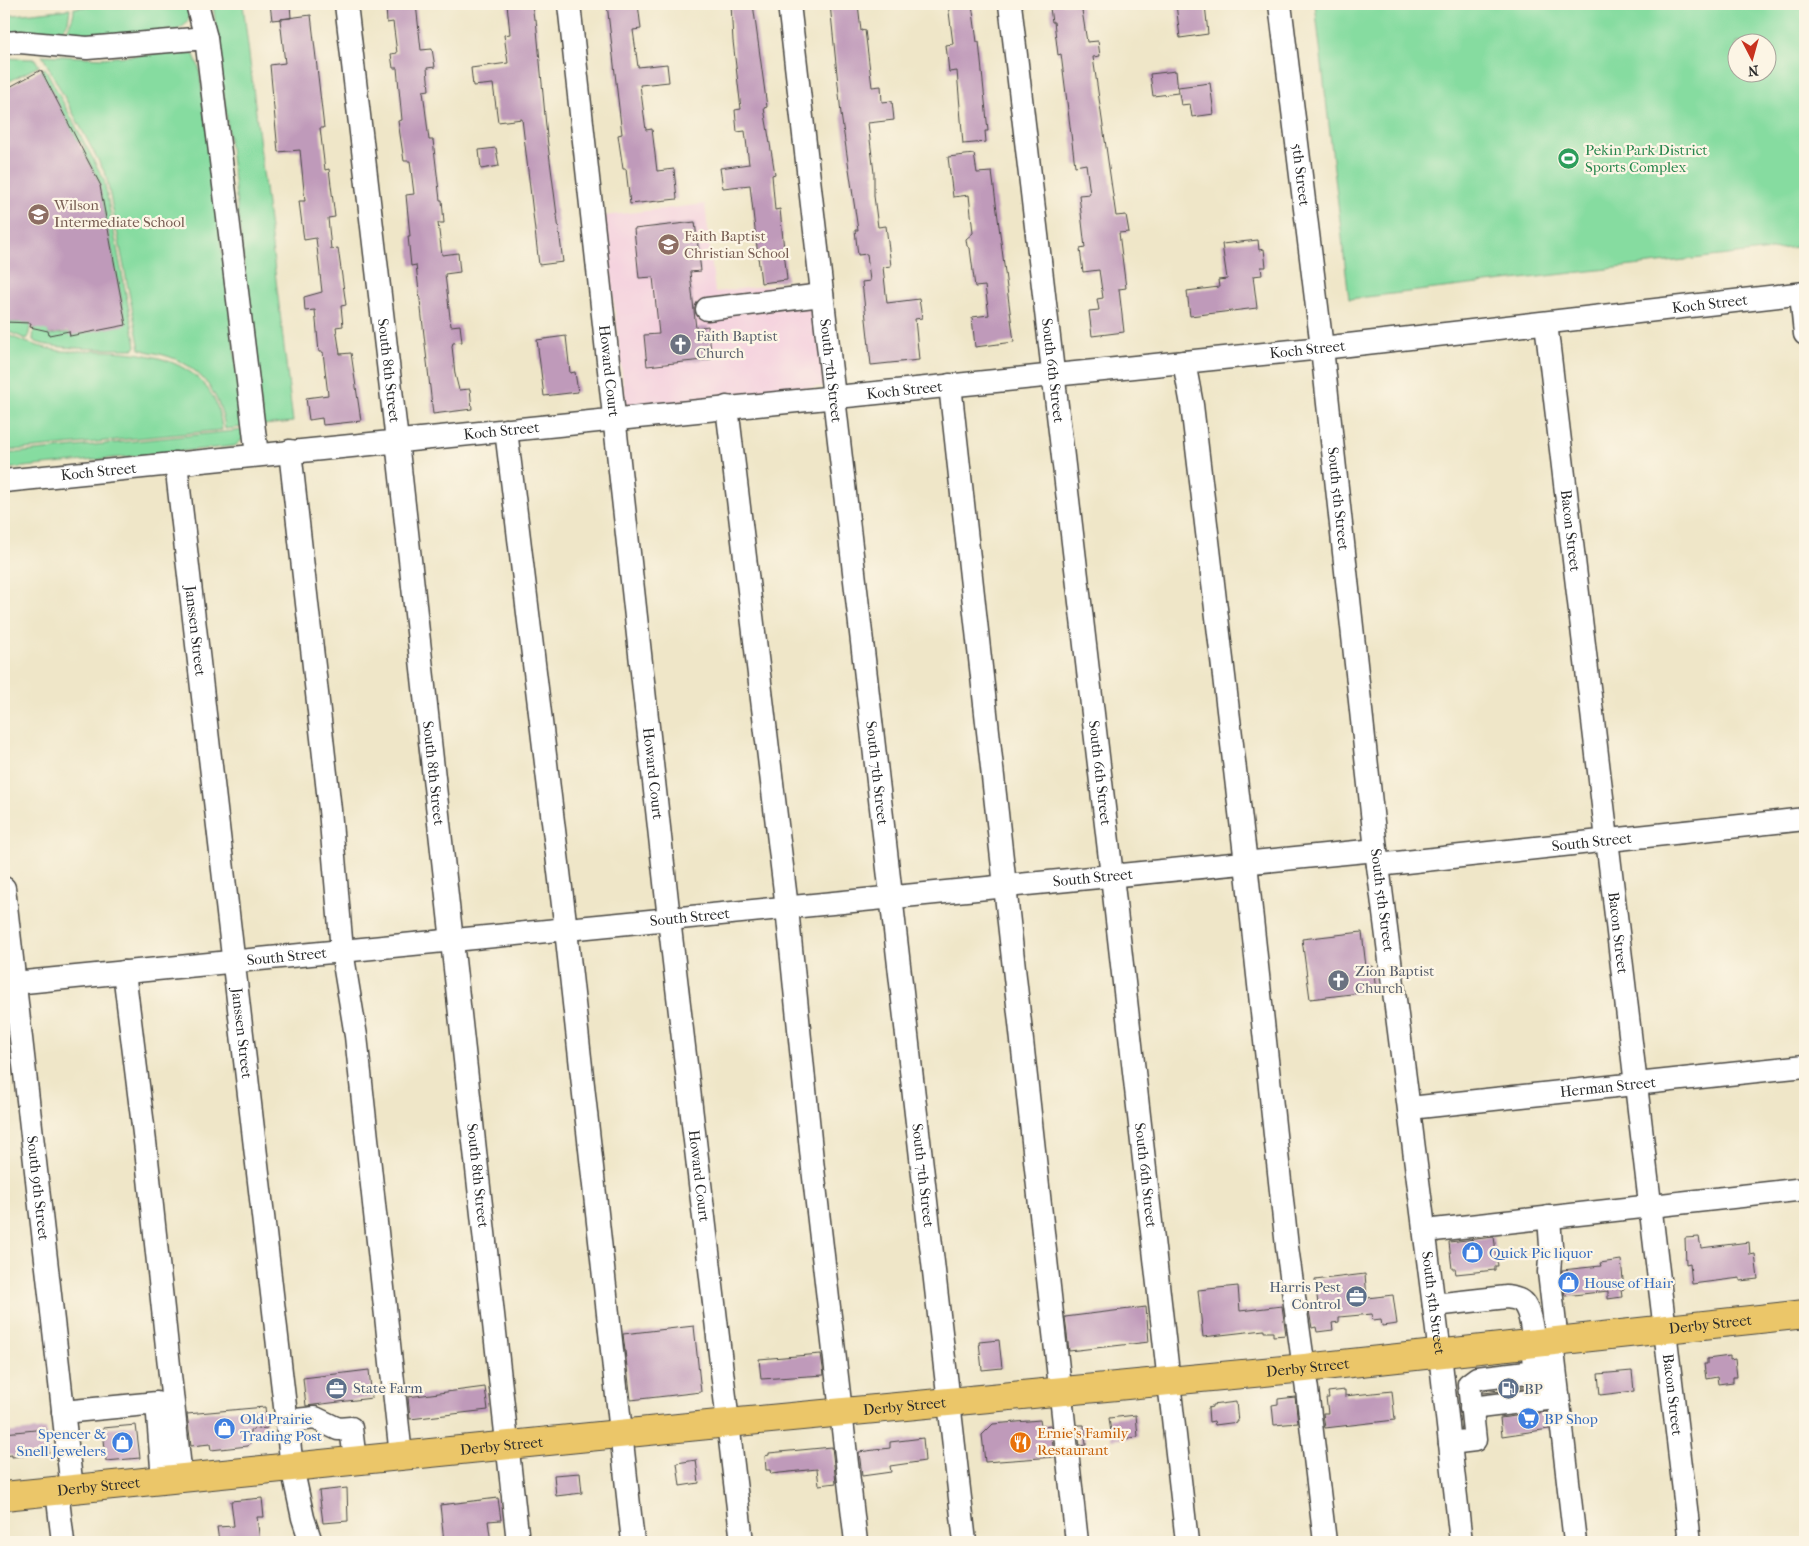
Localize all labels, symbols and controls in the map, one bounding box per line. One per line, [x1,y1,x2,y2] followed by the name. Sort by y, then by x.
[1726,32,1776,82] north arrow
[1747,61,1759,79] text: N
[1585,141,1708,176] place label: Pekin Park District Sports Complex
[1288,142,1314,208] street label: 5th Street
[1557,147,1581,171] sports icon: Pekin Park District Sports Complex
[53,196,185,231] place label: Wilson Intermediate School
[26,202,50,226] school or university icon: Wilson Intermediate School
[684,227,789,262] place label: Faith Baptist Christian School
[656,233,680,257] school or university icon: Faith Baptist Christian School
[1671,291,1749,317] street label: Koch Street
[374,317,404,424] street label: South 8th Street
[1038,317,1068,425] street label: South 6th Street
[816,318,846,424] street label: South 7th Street
[595,324,623,418] street label: Howard Court
[696,327,778,362] place label: Faith Baptist Church
[668,333,692,357] church icon: Faith Baptist Church
[1269,336,1347,362] street label: Koch Street
[866,377,944,403] street label: Koch Street
[463,418,541,444] street label: Koch Street
[1324,446,1353,552] street label: South 5th Street
[60,459,138,484] street label: Koch Street
[1557,489,1584,573] street label: Bacon Street
[181,584,210,678] street label: Janssen Street
[1085,719,1115,827] street label: South 6th Street
[419,720,448,827] street label: South 8th Street
[862,720,892,827] street label: South 7th Street
[639,726,667,821] street label: Howard Court
[1551,829,1633,855] street label: South Street
[1367,848,1398,953] street label: South 5th Street
[1052,865,1134,891] street label: South Street
[1604,891,1632,975] street label: Bacon Street
[649,904,731,930] street label: South Street
[246,943,328,969] street label: South Street
[1355,962,1435,997] place label: Zion Baptist Church
[1327,968,1351,992] church icon: Zion Baptist Church
[228,986,256,1080] street label: Janssen Street
[1559,1073,1657,1101] street label: Herman Street
[463,1122,492,1229] street label: South 8th Street
[908,1122,938,1229] street label: South 7th Street
[1131,1122,1161,1229] street label: South 6th Street
[685,1129,713,1223] street label: Howard Court
[23,1135,53,1242] street label: South 9th Street
[1461,1241,1485,1265] shop icon: Quick Pic liquor
[1489,1244,1593,1262] place label: Quick Pic liquor
[1418,1250,1449,1356] street label: South 5th Street
[1556,1271,1580,1295] shop icon: House of Hair
[1584,1274,1674,1292] place label: House of Hair
[1269,1278,1342,1313] place label: Harris Pest Control
[1345,1284,1369,1308] office icon: Harris Pest Control
[1668,1311,1753,1338] street label: Derby Street
[1659,1353,1686,1437] street label: Bacon Street
[1265,1354,1351,1381] street label: Derby Street
[325,1376,349,1400] office icon: State Farm
[1496,1377,1520,1401] fuel station icon: BP
[353,1379,423,1397] place label: State Farm
[1524,1380,1543,1398] place label: BP
[862,1393,948,1419] street label: Derby Street
[1516,1407,1540,1431] supermarket icon: BP Shop
[240,1410,323,1445] place label: Old Prairie Trading Post
[1544,1410,1598,1428] place label: BP Shop
[212,1416,236,1440] shop icon: Old Prairie Trading Post
[1037,1424,1129,1459] place label: Ernie's Family Restaurant
[17,1425,106,1460] place label: Spencer & Snell Jewelers
[1009,1430,1033,1454] restaurant icon: Ernie's Family Restaurant
[110,1431,134,1455] shop icon: Spencer & Snell Jewelers
[459,1433,545,1459] street label: Derby Street
[56,1473,142,1500] street label: Derby Street

